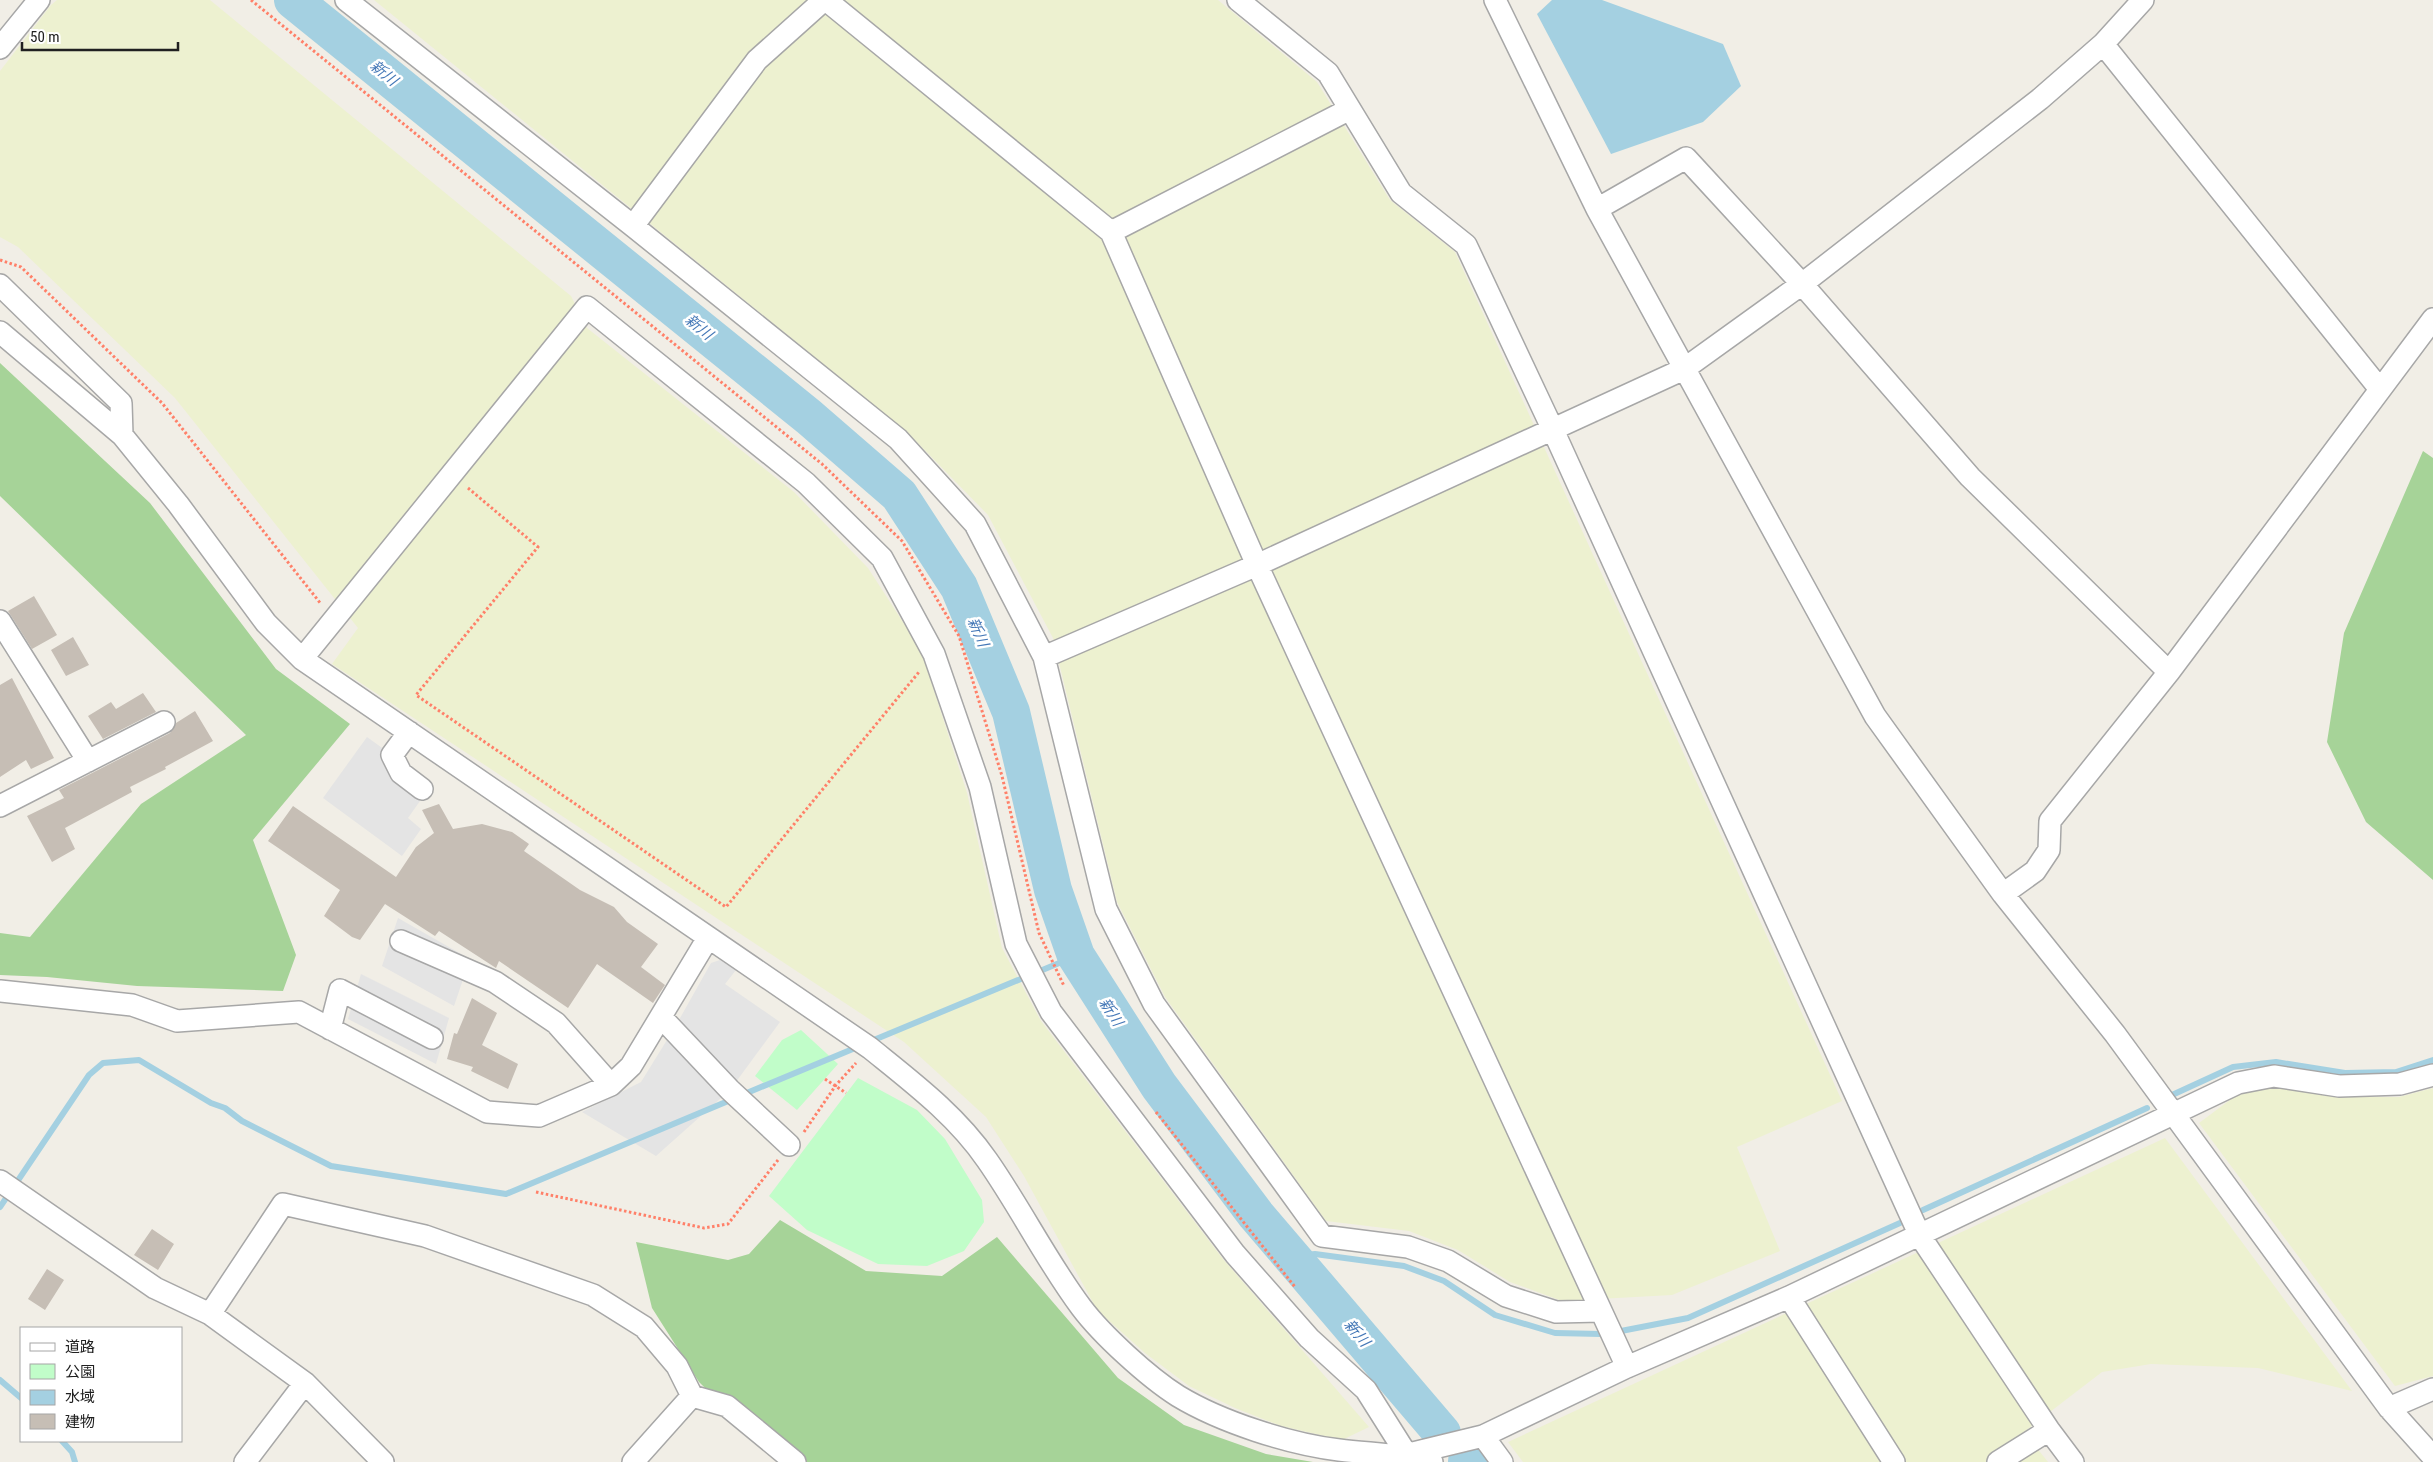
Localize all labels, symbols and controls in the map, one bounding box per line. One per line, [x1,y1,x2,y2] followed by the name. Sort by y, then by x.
[22,20,179,52] scale bar
[30,28,60,46] text: 50 m
[367,57,403,91] water label: 新川
[682,311,718,345] water label: 新川
[964,615,993,651] water label: 新川
[1095,995,1128,1031] water label: 新川
[1340,1316,1375,1352] water label: 新川
[20,1327,182,1442] legend
[65,1338,95,1356] text: 道路
[65,1363,95,1381] text: 公園
[65,1388,95,1406] text: 水域
[65,1413,95,1431] text: 建物

